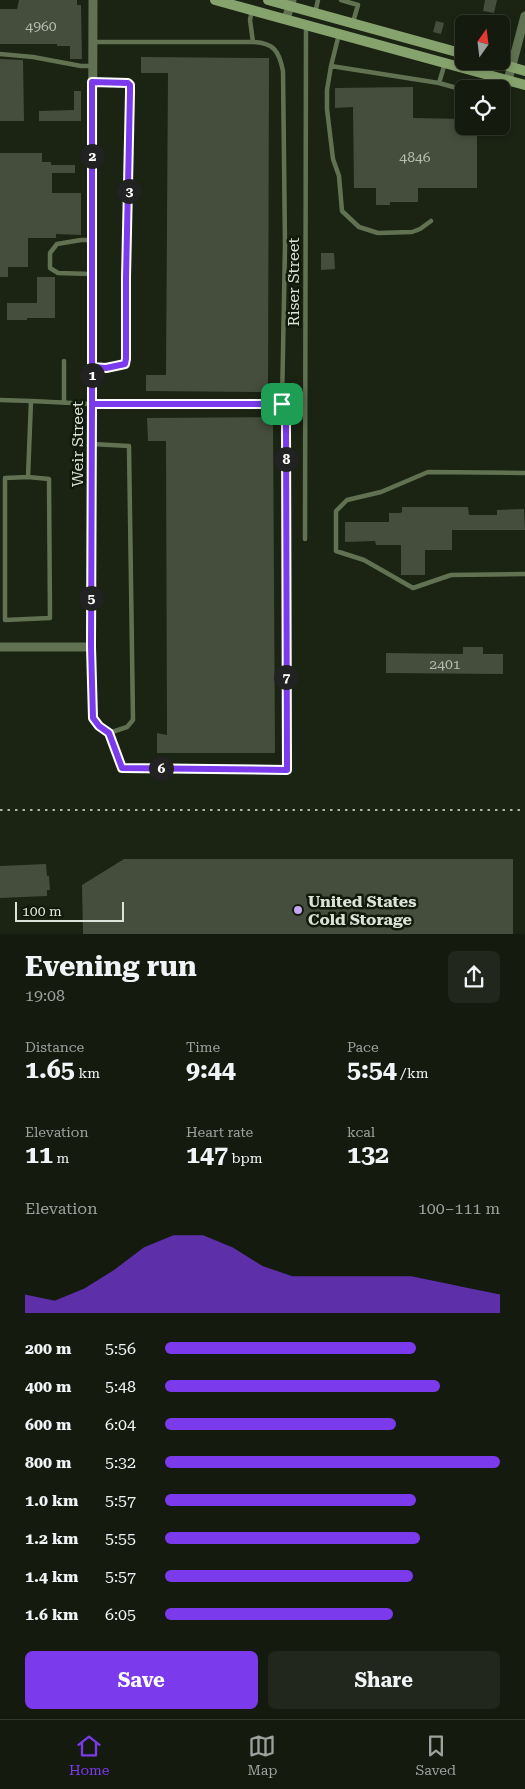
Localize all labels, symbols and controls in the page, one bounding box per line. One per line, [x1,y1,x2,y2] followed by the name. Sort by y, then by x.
[455,15,510,70] north arrow
[455,15,510,135] map controls
[25,18,57,34] house number: 4960
[455,80,510,135] button: locate
[80,144,104,168] pin: 2
[89,148,96,164] text: 2
[399,149,431,165] house number: 4846
[116,178,142,204] pin: 3
[126,183,133,199] text: 3
[284,237,303,327] street label: Riser Street
[80,362,104,388] pin: 1
[89,367,96,383] text: 1
[261,383,303,425] pin
[268,390,296,418] icon: arrive
[68,401,87,487] street label: Weir Street
[274,446,298,472] pin: 8
[283,451,290,467] text: 8
[78,586,104,610] pin: 5
[88,590,95,606] text: 5
[429,656,461,672] house number: 2401
[274,664,298,690] pin: 7
[283,669,290,685] text: 7
[148,756,174,780] pin: 6
[158,760,165,776] text: 6
[308,892,416,929] place label: United States Cold Storage
[15,899,124,922] scale bar
[22,903,62,919] text: 100 m
[292,904,304,916] marker: United States Cold Storage
[25,950,197,983] text: Evening run
[448,951,500,1003] button: share
[25,986,65,1005] text: 19:08
[25,1039,84,1055] text: Distance
[186,1039,220,1055] text: Time
[347,1039,379,1055] text: Pace
[25,1055,75,1084] text: 1.65
[186,1055,236,1084] text: 9:44
[347,1055,397,1084] text: 5:54
[75,1065,100,1081] text: km
[397,1065,429,1081] text: /km
[25,1124,88,1140] text: Elevation
[186,1124,253,1140] text: Heart rate
[347,1124,375,1140] text: kcal
[25,1140,53,1169] text: 11
[186,1140,228,1169] text: 147
[347,1140,389,1169] text: 132
[53,1150,69,1166] text: m
[228,1150,263,1166] text: bpm
[25,1199,98,1218] text: Elevation
[418,1199,500,1218] text: 100–111 m
[25,1339,71,1358] text: 200 m
[105,1339,136,1358] text: 5:56
[25,1377,71,1396] text: 400 m
[105,1377,136,1396] text: 5:48
[25,1415,71,1434] text: 600 m
[105,1415,136,1434] text: 6:04
[25,1453,71,1472] text: 800 m
[105,1453,136,1472] text: 5:32
[25,1491,78,1510] text: 1.0 km
[105,1491,136,1510] text: 5:57
[25,1529,78,1548] text: 1.2 km
[105,1529,136,1548] text: 5:55
[25,1567,78,1586] text: 1.4 km
[105,1567,136,1586] text: 5:57
[25,1605,78,1624] text: 1.6 km
[105,1605,136,1624] text: 6:05
[25,1651,258,1709] button: Save
[268,1651,500,1709] button: Share
[69,1732,110,1778] tab: Home
[248,1732,277,1778] tab: Map
[415,1732,456,1778] tab: Saved

